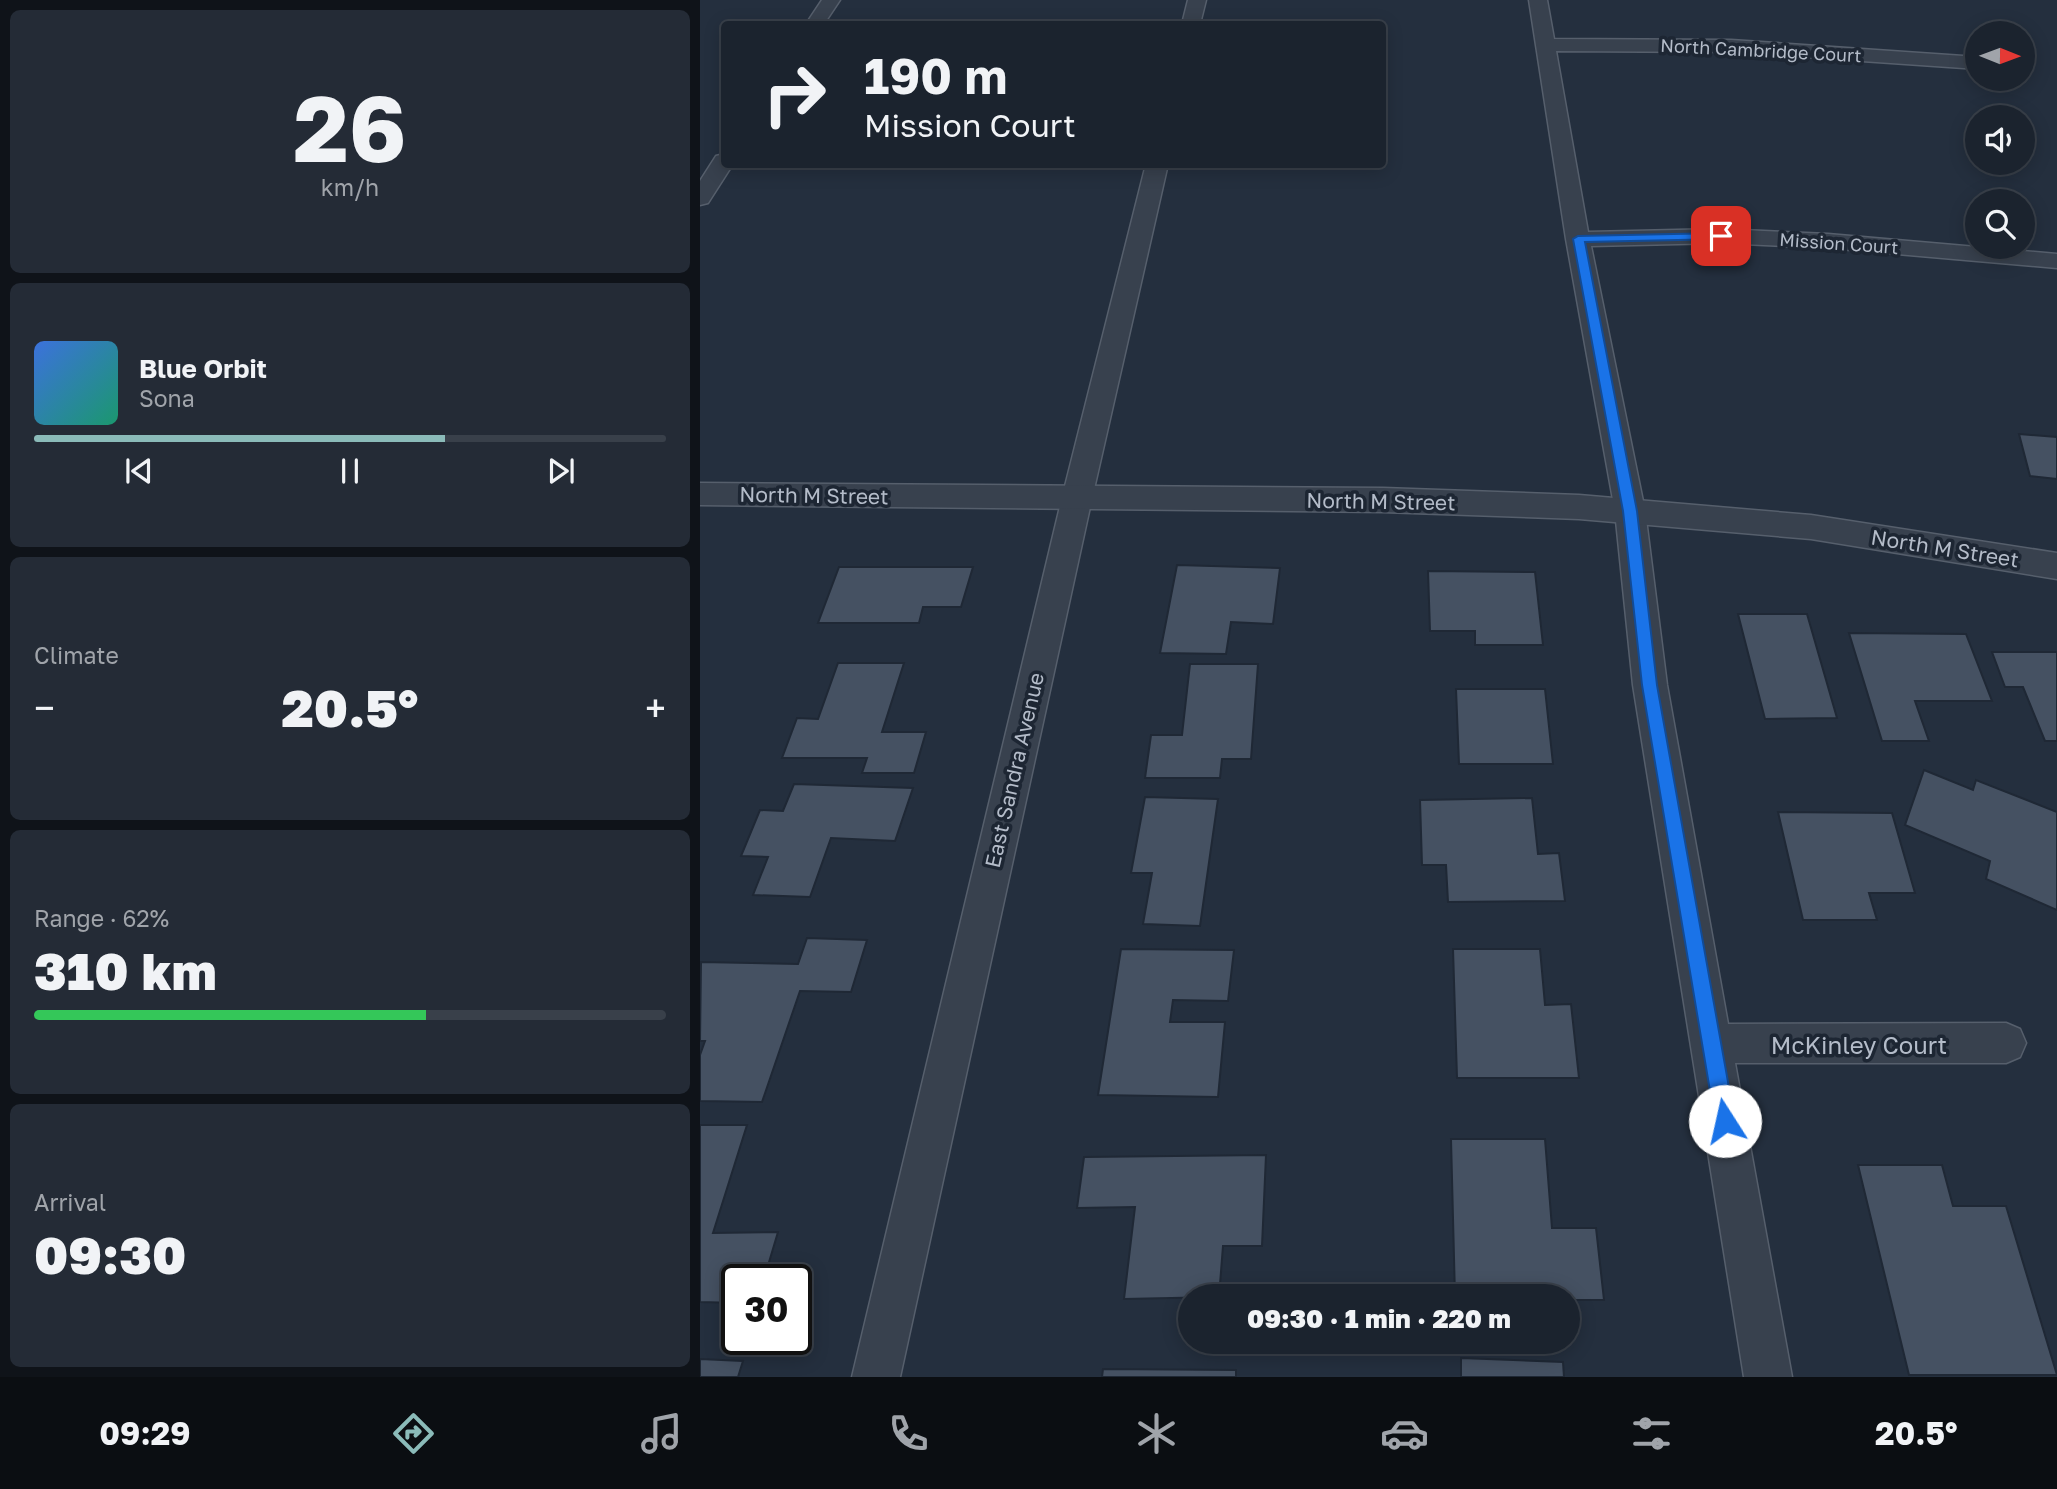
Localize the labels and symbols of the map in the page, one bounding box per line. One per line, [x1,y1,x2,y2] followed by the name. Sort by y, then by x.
[1965,21,2035,91] north arrow
[1660,34,1862,66] street label: North Cambridge Court
[1691,206,1751,266] pin
[1779,228,1899,258] street label: Mission Court
[739,481,889,509] street label: North M Street
[1306,487,1456,515] street label: North M Street
[1869,523,2021,573] street label: North M Street
[979,670,1049,870] street label: East Sandra Avenue
[1771,1030,1947,1059] street label: McKinley Court
[1688,1084,1762,1158] position arrow
[721,1264,812,1355] speed limit sign: 30

